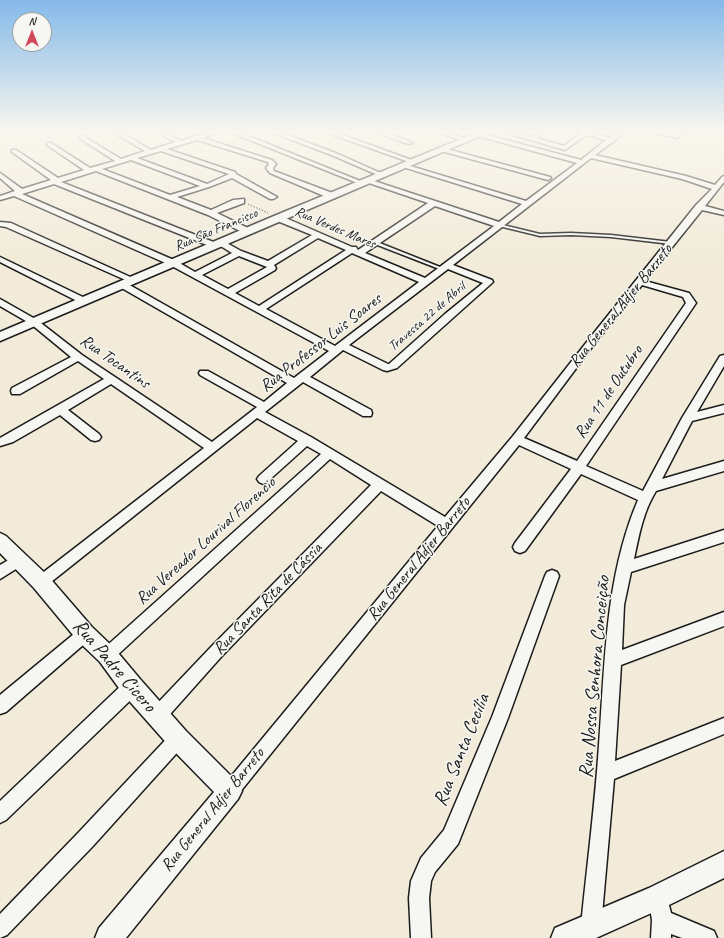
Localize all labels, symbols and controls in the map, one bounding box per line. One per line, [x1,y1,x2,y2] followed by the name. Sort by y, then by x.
[12,12,52,52] north arrow
[29,14,35,28] text: N
[292,203,378,253] street label: Rua Verdes Mares
[172,205,260,255] street label: Rua São Francisco
[565,240,677,372] street label: Rua General Adjer Barreto
[385,279,469,355] street label: Travessa 22 de Abril
[256,289,386,397] street label: Rua Professor Luis Soares
[76,330,154,394] street label: Rua Tocantins
[570,342,648,442] street label: Rua 11 de Outubro
[132,473,280,609] street label: Rua Vereador Lourival Florencio
[363,493,475,625] street label: Rua General Adjer Barreto
[209,539,327,659] street label: Rua Santa Rita de Cássia
[574,575,616,779] street label: Rua Nossa Senhora Conceição
[67,615,161,717] street label: Rua Padre Cicero
[429,690,495,810] street label: Rua Santa Cecília
[157,744,269,876] street label: Rua General Adjer Barreto

